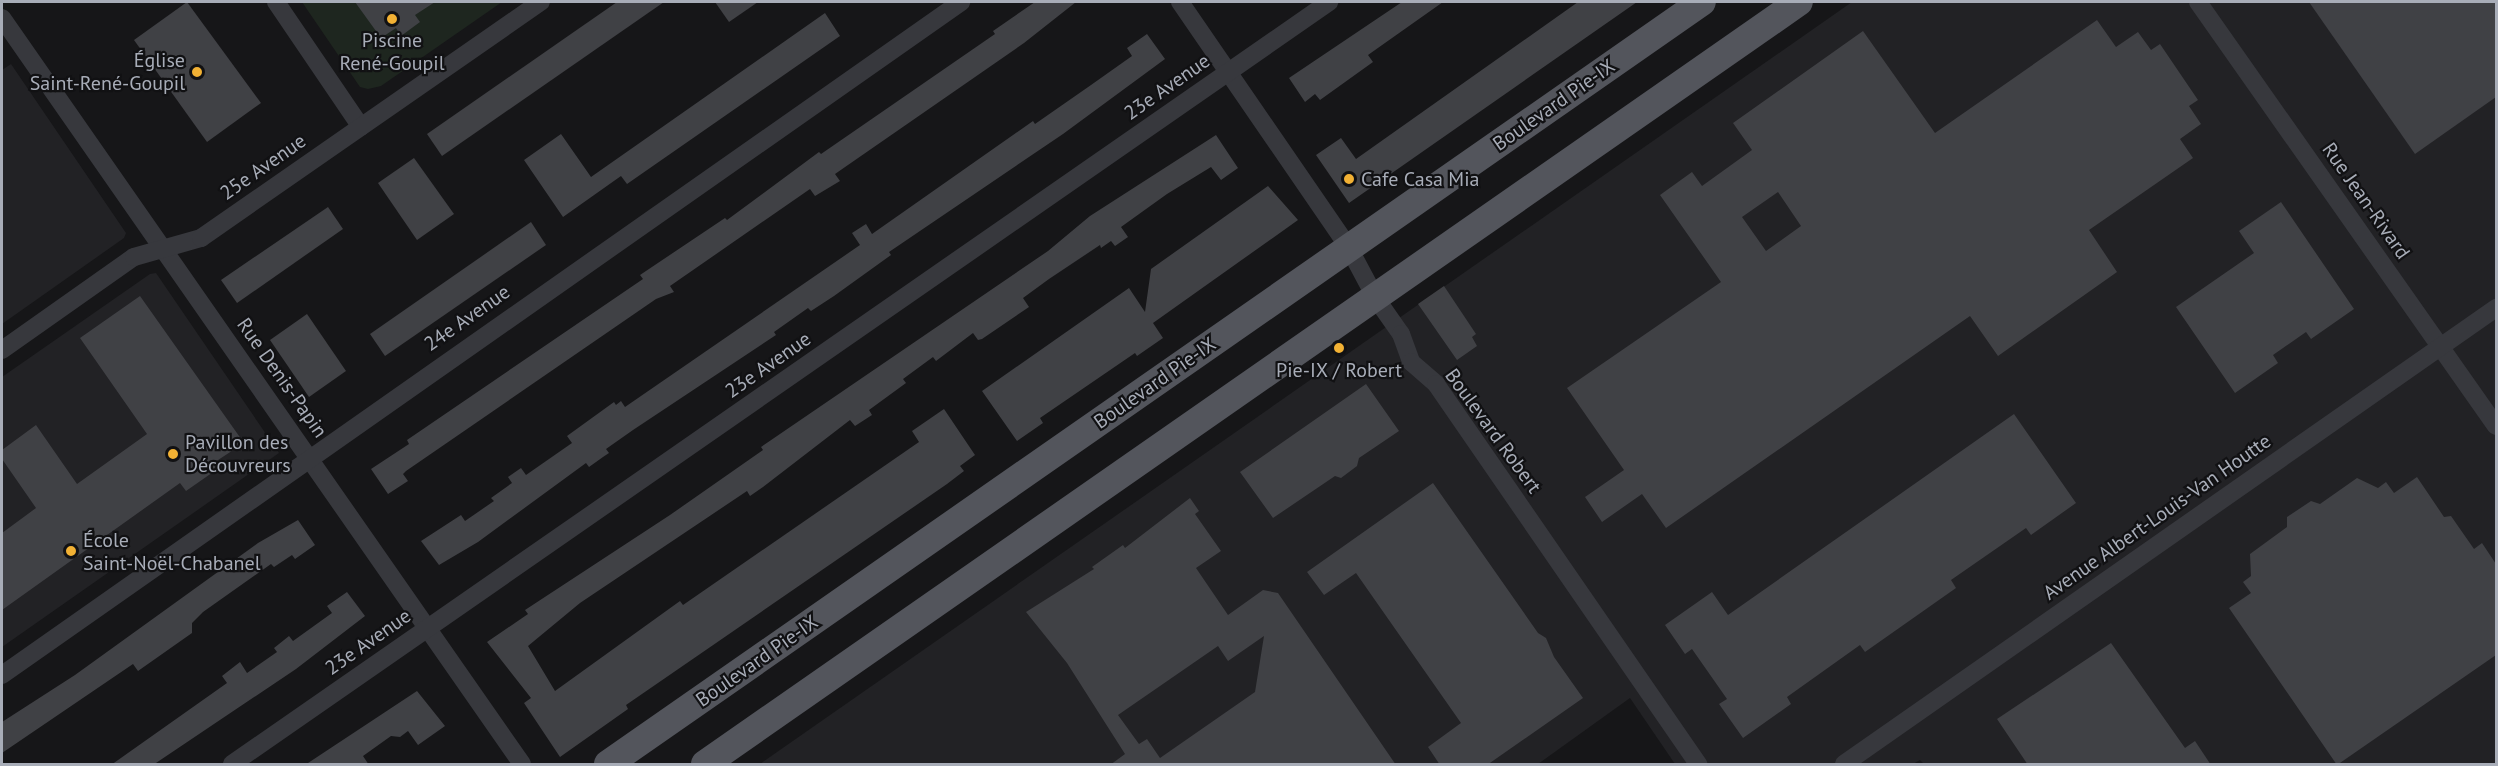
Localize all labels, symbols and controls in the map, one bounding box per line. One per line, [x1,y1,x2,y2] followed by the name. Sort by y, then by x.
[385,12,399,26] marker: Piscine René-Goupil
[339,28,445,75] place label: Piscine René-Goupil
[30,48,185,95] place label: Église Saint-René-Goupil
[1119,49,1215,125] street label: 23e Avenue
[1488,54,1620,156] street label: Boulevard Pie-IX
[190,65,204,79] marker: Église Saint-René-Goupil
[215,129,311,205] street label: 25e Avenue
[2317,138,2415,264] street label: Rue Jean-Rivard
[1361,167,1479,191] place label: Cafe Casa Mia
[1342,172,1356,186] marker: Cafe Casa Mia
[419,280,515,356] street label: 24e Avenue
[232,314,332,442] street label: Rue Denis-Papin
[720,327,816,403] street label: 23e Avenue
[1089,332,1221,434] street label: Boulevard Pie-IX
[1332,341,1346,355] marker: Pie-IX / Robert
[1276,358,1402,382] place label: Pie-IX / Robert
[1440,364,1546,498] street label: Boulevard Robert
[2038,429,2276,605] street label: Avenue Albert-Louis-Van Houtte
[185,430,291,477] place label: Pavillon des Découvreurs
[166,447,180,461] marker: Pavillon des Découvreurs
[83,528,260,575] place label: École Saint-Noël-Chabanel
[64,544,78,558] marker: École Saint-Noël-Chabanel
[320,604,416,680] street label: 23e Avenue
[691,610,823,712] street label: Boulevard Pie-IX

